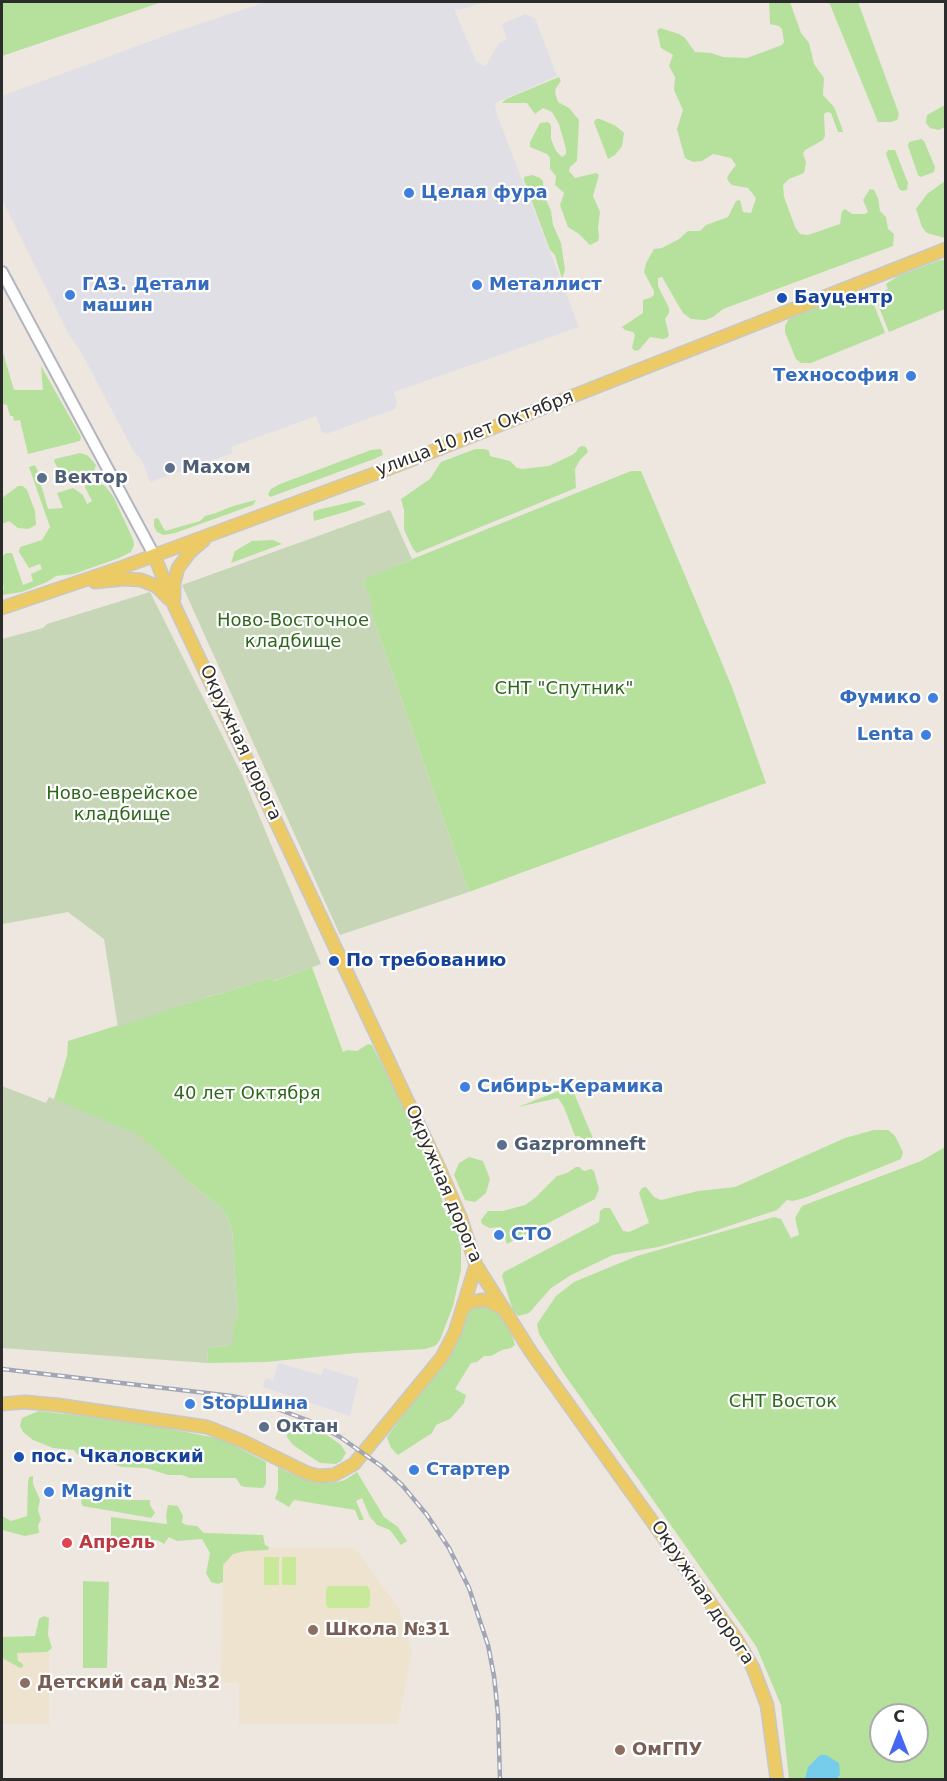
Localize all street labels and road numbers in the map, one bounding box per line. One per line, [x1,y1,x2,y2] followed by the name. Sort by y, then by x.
[373,386,577,482] street label: улица 10 лет Октября
[194,662,286,824] street label: Окружная дорога
[400,1102,486,1266] street label: Окружная дорога
[646,1517,758,1669] street label: Окружная дорога

